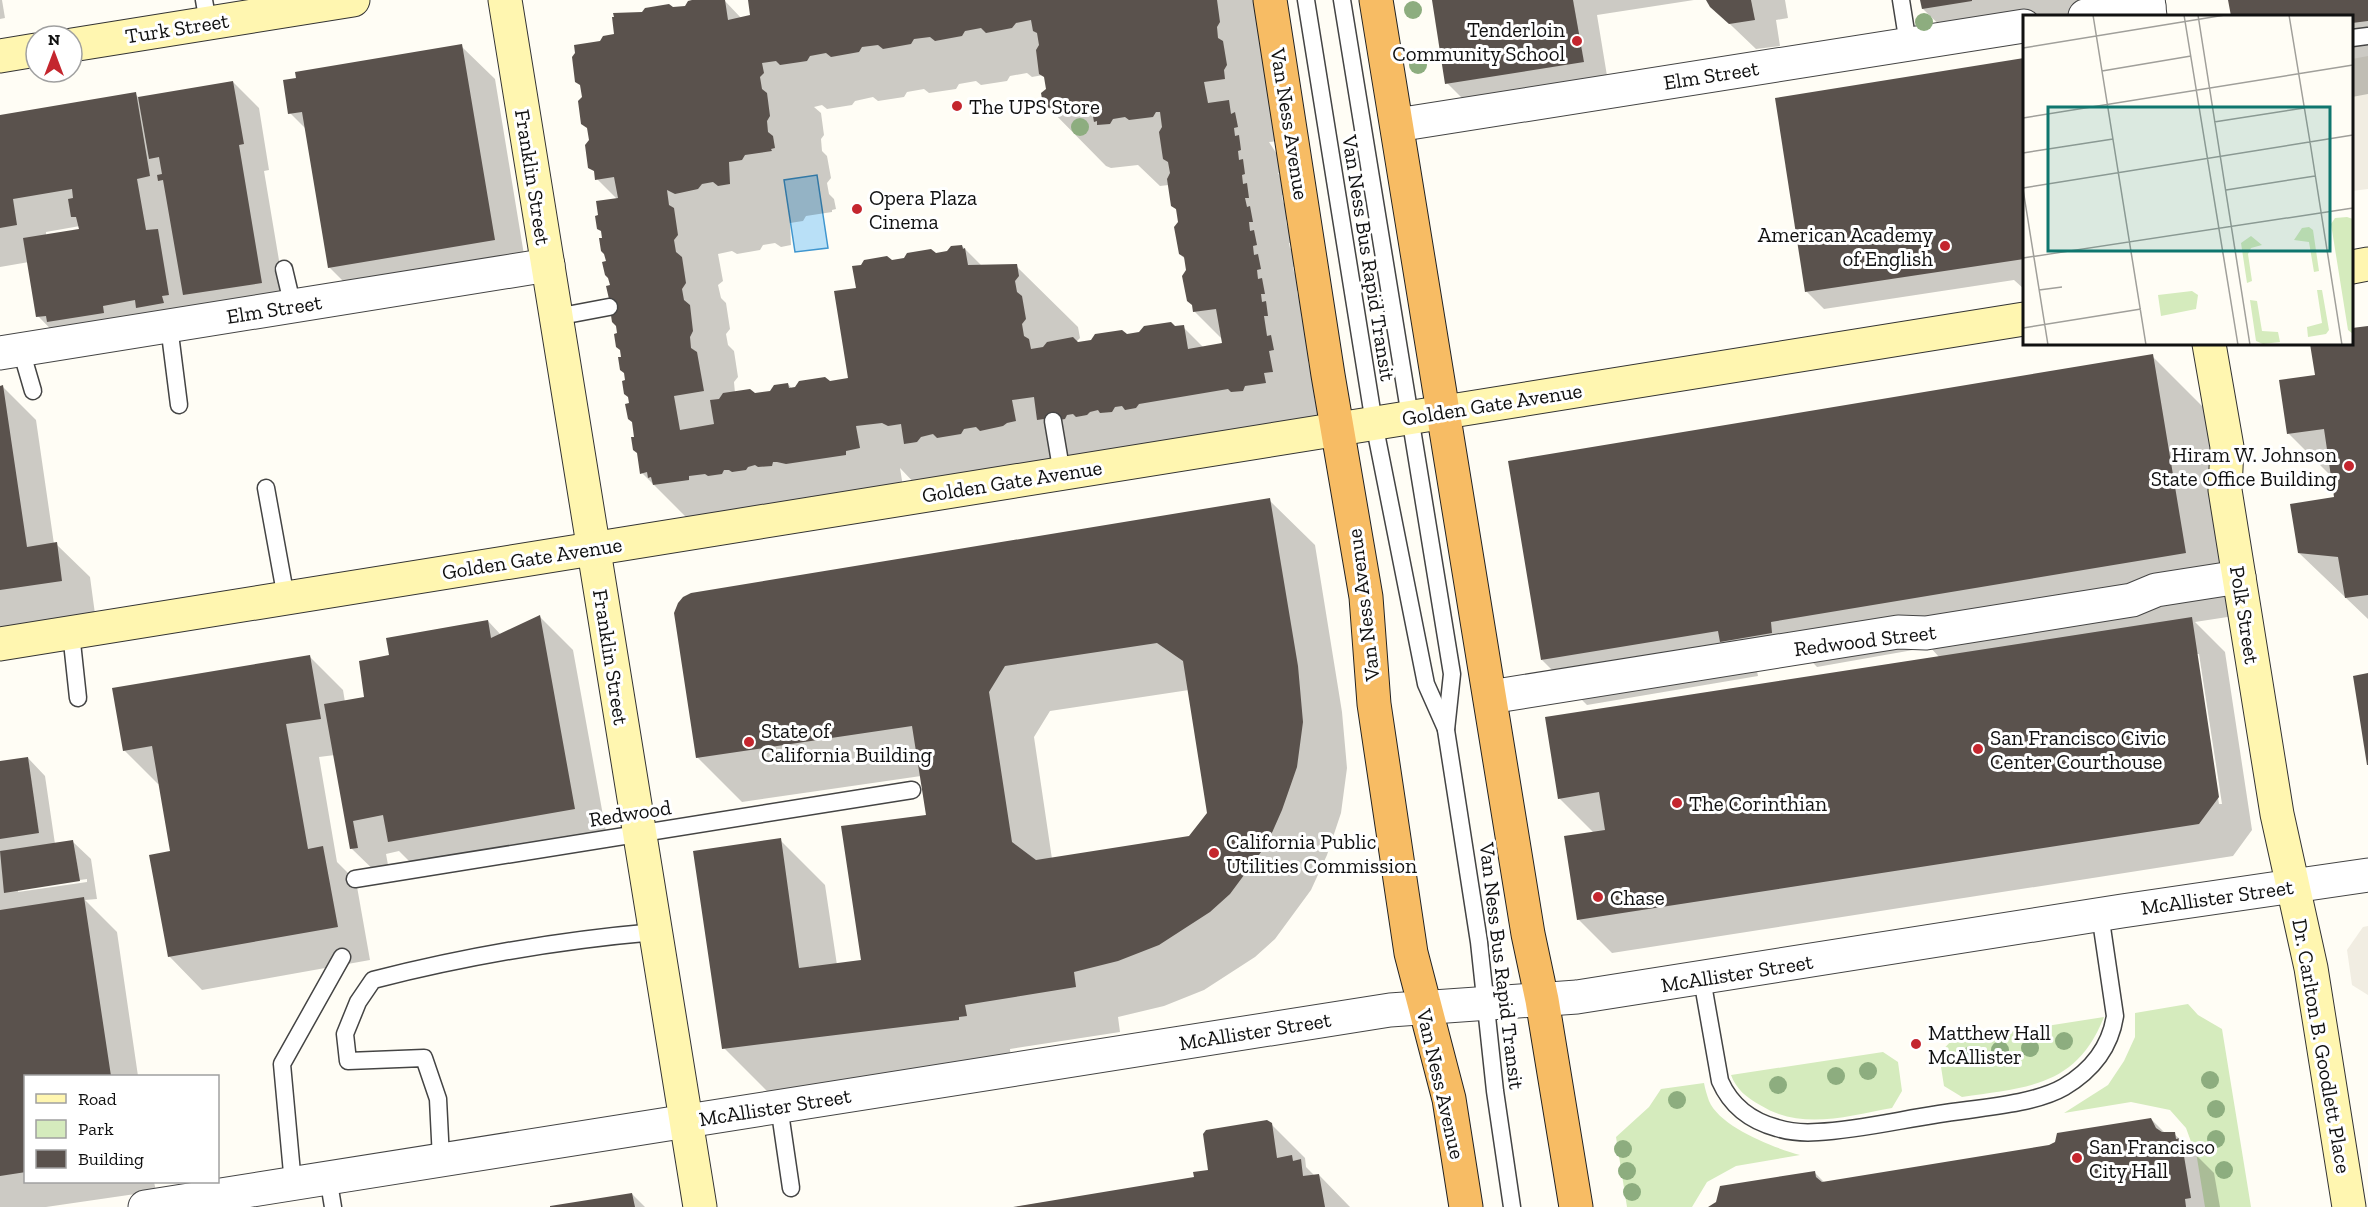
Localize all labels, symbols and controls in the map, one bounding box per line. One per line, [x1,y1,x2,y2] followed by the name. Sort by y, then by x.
[123,7,231,49] street label: Turk Street
[2023,15,2353,345] inset map
[1392,17,1565,66] place label: Tenderloin Community School
[24,24,84,84] north arrow
[48,30,60,49] text: N
[1570,34,1584,48] marker: Tenderloin Community School
[1266,45,1314,202] street label: Van Ness Avenue
[1662,55,1761,95] street label: Elm Street
[969,94,1100,119] place label: The UPS Store
[950,99,964,113] marker: The UPS Store
[510,107,556,247] street label: Franklin Street
[1337,132,1401,383] street label: Van Ness Bus Rapid Transit
[869,185,977,234] place label: Opera Plaza Cinema
[850,202,864,216] marker: Opera Plaza Cinema
[1758,222,1933,271] place label: American Academy of English
[1938,239,1952,253] marker: American Academy of English
[225,289,324,329] street label: Elm Street
[1400,377,1584,431] street label: Golden Gate Avenue
[2151,442,2337,491] place label: Hiram W. Johnson State Office Building
[920,454,1104,508] street label: Golden Gate Avenue
[2342,459,2356,473] marker: Hiram W. Johnson State Office Building
[1341,527,1385,684] street label: Van Ness Avenue
[440,531,624,585] street label: Golden Gate Avenue
[2225,564,2265,666] street label: Polk Street
[588,587,634,727] street label: Franklin Street
[1793,619,1938,661] street label: Redwood Street
[761,718,933,767] place label: State of California Building
[1990,725,2166,774] place label: San Francisco Civic Center Courthouse
[742,735,756,749] marker: State of California Building
[1971,742,1985,756] marker: San Francisco Civic Center Courthouse
[1689,791,1827,816] place label: The Corinthian
[587,794,673,832] street label: Redwood
[1670,796,1684,810] marker: The Corinthian
[1226,829,1417,878] place label: California Public Utilities Commission
[1474,840,1530,1091] street label: Van Ness Bus Rapid Transit
[1207,846,1221,860] marker: California Public Utilities Commission
[2139,874,2295,920] street label: McAllister Street
[1610,885,1665,910] place label: Chase
[1591,890,1605,904] marker: Chase
[2287,917,2357,1175] street label: Dr. Carlton B. Goodlett Place
[1659,949,1815,997] street label: McAllister Street
[1411,1006,1470,1162] street label: Van Ness Avenue
[1177,1007,1333,1055] street label: McAllister Street
[1928,1020,2051,1069] place label: Matthew Hall McAllister
[1909,1037,1923,1051] marker: Matthew Hall McAllister
[24,1075,219,1183] legend
[697,1083,853,1131] street label: McAllister Street
[78,1088,117,1110] text: Road
[78,1118,114,1140] text: Park
[2089,1134,2215,1183] place label: San Francisco City Hall
[78,1148,144,1170] text: Building
[2070,1151,2084,1165] marker: San Francisco City Hall

